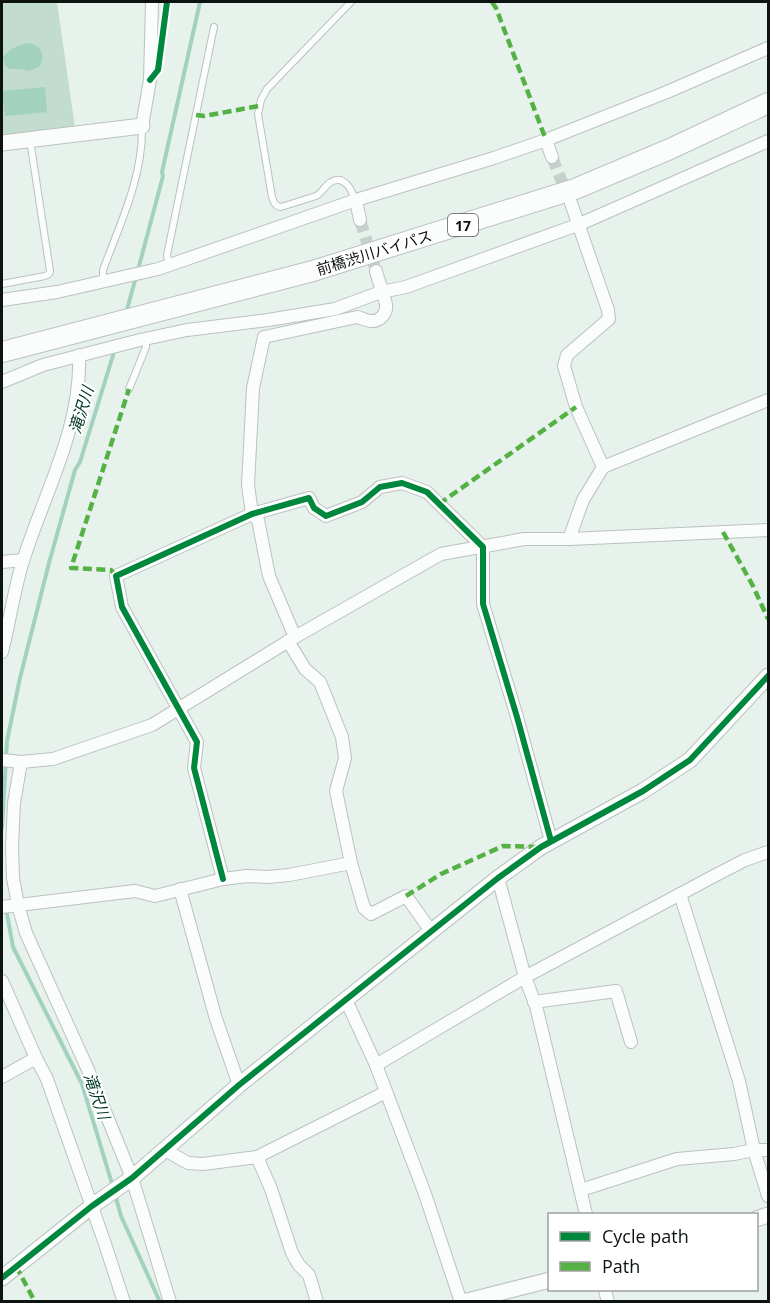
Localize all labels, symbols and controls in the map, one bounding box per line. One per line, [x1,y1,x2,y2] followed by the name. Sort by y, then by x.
[448,214,478,236] road number: 17
[314,225,434,279] street label: 前橋渋川バイパス
[63,382,99,436] water label: 滝沢川
[79,1070,116,1124] water label: 滝沢川
[548,1213,758,1291] legend
[602,1224,689,1248] text: Cycle path
[602,1254,640,1278] text: Path

